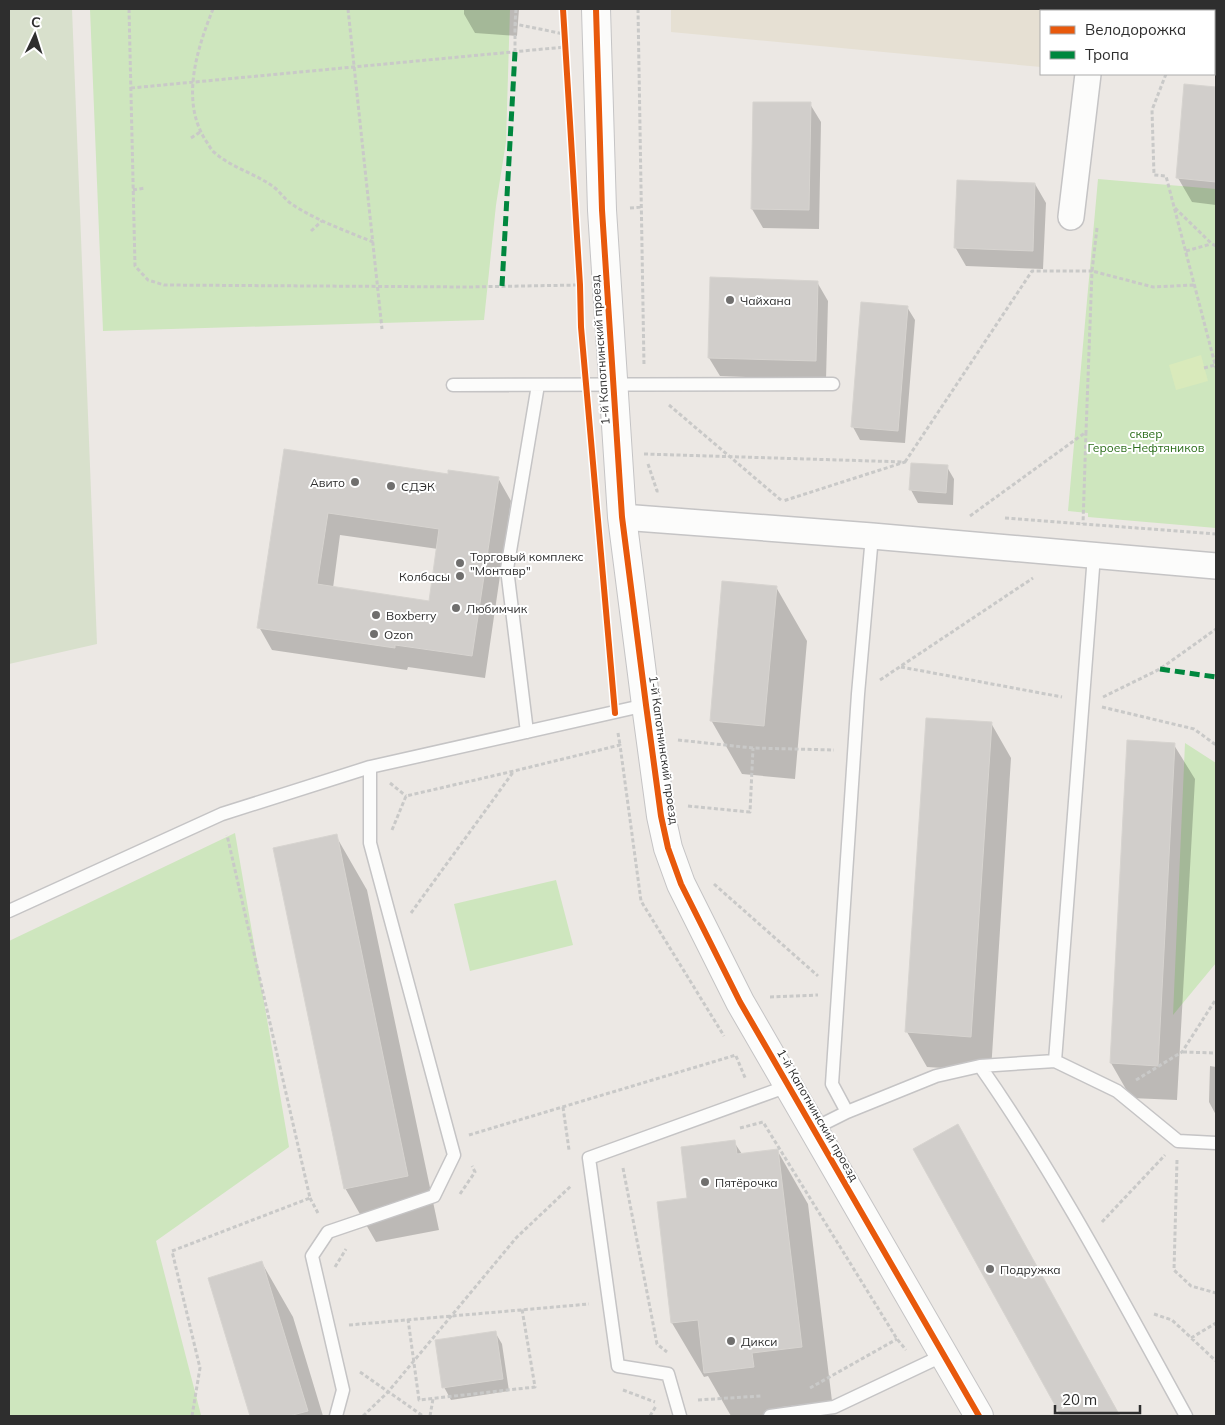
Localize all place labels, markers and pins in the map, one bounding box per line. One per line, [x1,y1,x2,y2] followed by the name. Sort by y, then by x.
[740,293,791,308] place label: Чайхана
[724,294,736,306] marker: Чайхана
[310,475,345,490] place label: Авито
[349,476,361,488] marker: Авито
[401,479,435,494] place label: СДЭК
[385,480,397,492] marker: СДЭК
[470,549,584,578] place label: Торговый комплекс "Монтавр"
[454,557,466,569] marker: Торговый комплекс "Монтавр"
[399,569,450,584] place label: Колбасы
[454,570,466,582] marker: Колбасы
[466,601,528,616] place label: Любимчик
[450,602,462,614] marker: Любимчик
[386,608,437,623] place label: Boxberry
[370,609,382,621] marker: Boxberry
[384,627,413,642] place label: Ozon
[368,628,380,640] marker: Ozon
[715,1175,778,1190] place label: Пятёрочка
[699,1176,711,1188] marker: Пятёрочка
[1000,1262,1061,1277] place label: Подружка
[984,1263,996,1275] marker: Подружка
[741,1334,777,1349] place label: Дикси
[725,1335,737,1347] marker: Дикси

